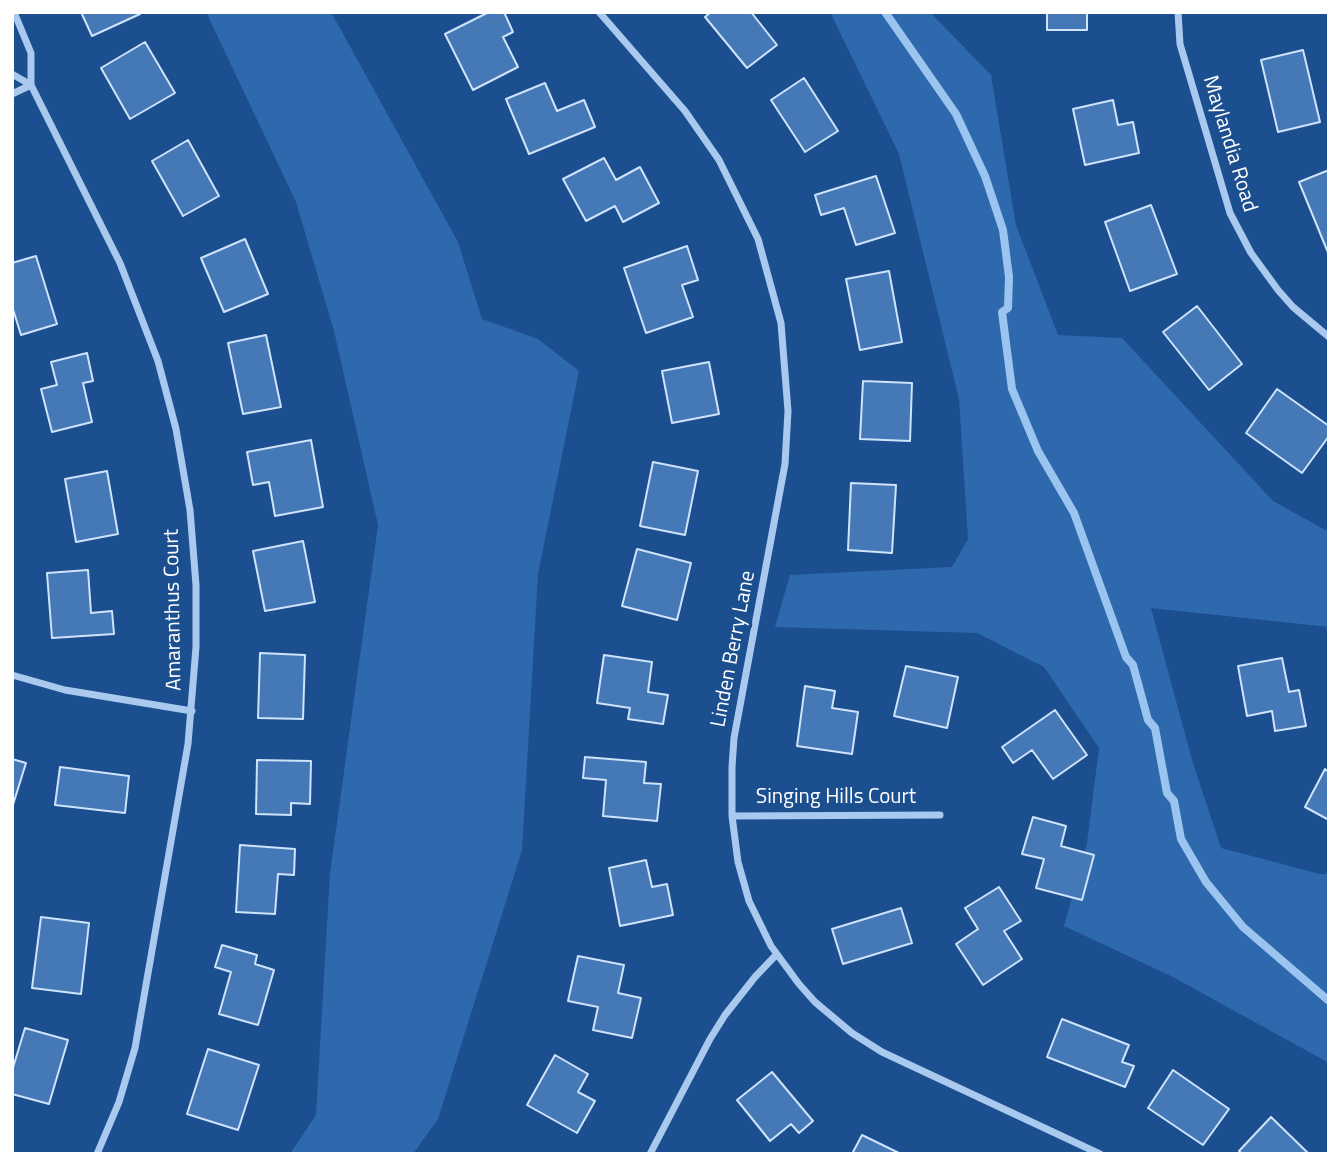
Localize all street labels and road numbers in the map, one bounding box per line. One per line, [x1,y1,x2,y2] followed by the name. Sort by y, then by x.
[1196,73,1262,215] street label: Maylandia Road
[160,529,188,691] street label: Amaranthus Court
[706,569,762,729] street label: Linden Berry Lane
[756,785,916,811] street label: Singing Hills Court

